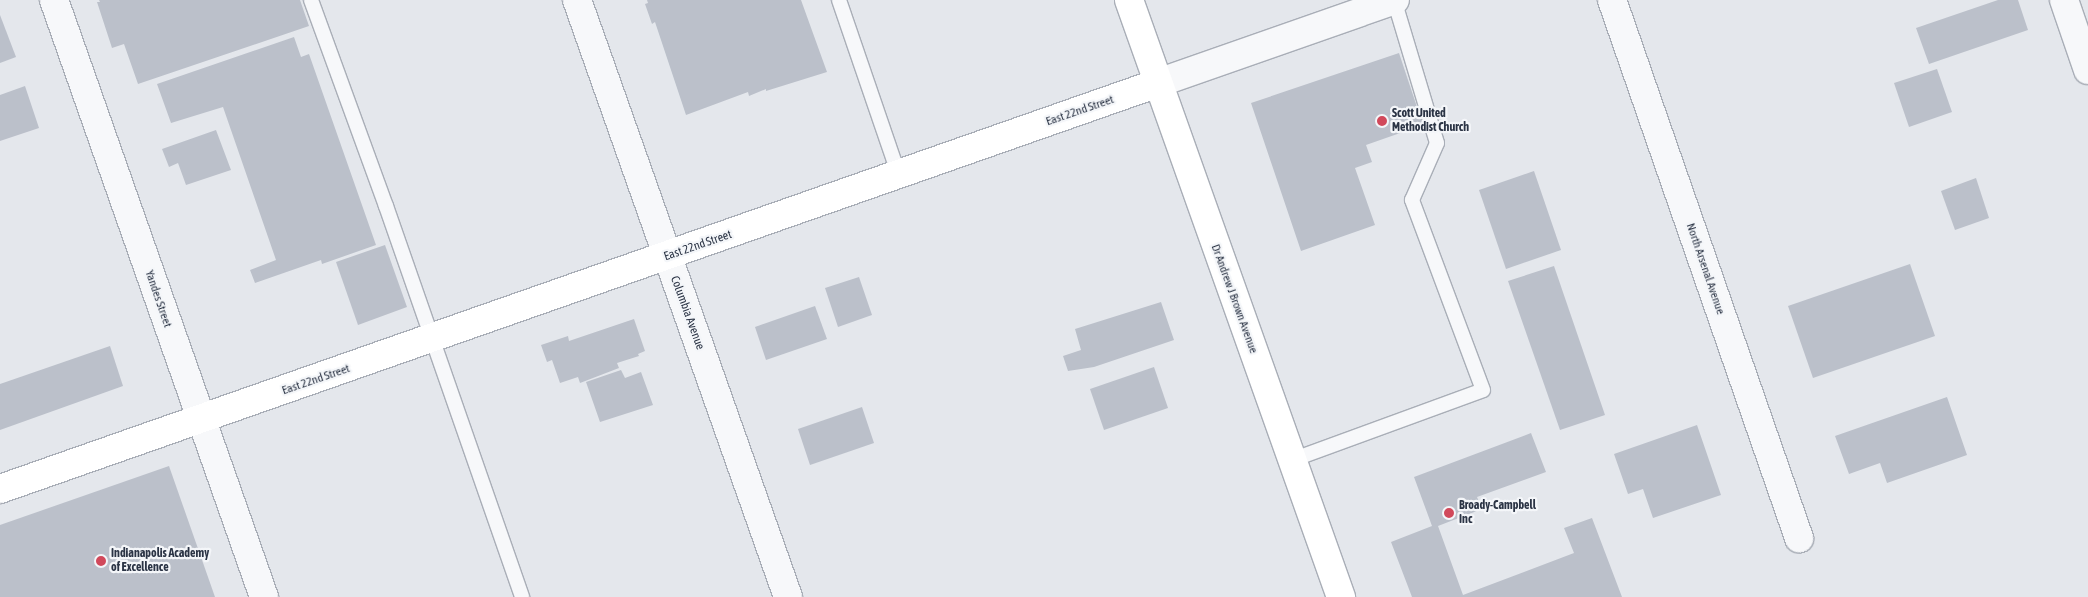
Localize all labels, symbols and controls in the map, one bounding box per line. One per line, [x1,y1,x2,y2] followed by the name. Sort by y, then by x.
[1044,93,1116,129] street label: East 22nd Street
[1392,107,1469,135] place label: Scott United Methodist Church
[1376,115,1388,127] marker: Scott United Methodist Church
[1683,221,1727,317] street label: North Arsenal Avenue
[662,228,734,264] street label: East 22nd Street
[1208,242,1260,356] street label: Dr Andrew J Brown Avenue
[142,269,174,329] street label: Yandes Street
[667,274,707,352] street label: Columbia Avenue
[280,362,352,398] street label: East 22nd Street
[1459,499,1536,527] place label: Broady-Campbell Inc
[1443,507,1455,519] marker: Broady-Campbell Inc
[111,547,209,575] place label: Indianapolis Academy of Excellence
[95,555,107,567] marker: Indianapolis Academy of Excellence

